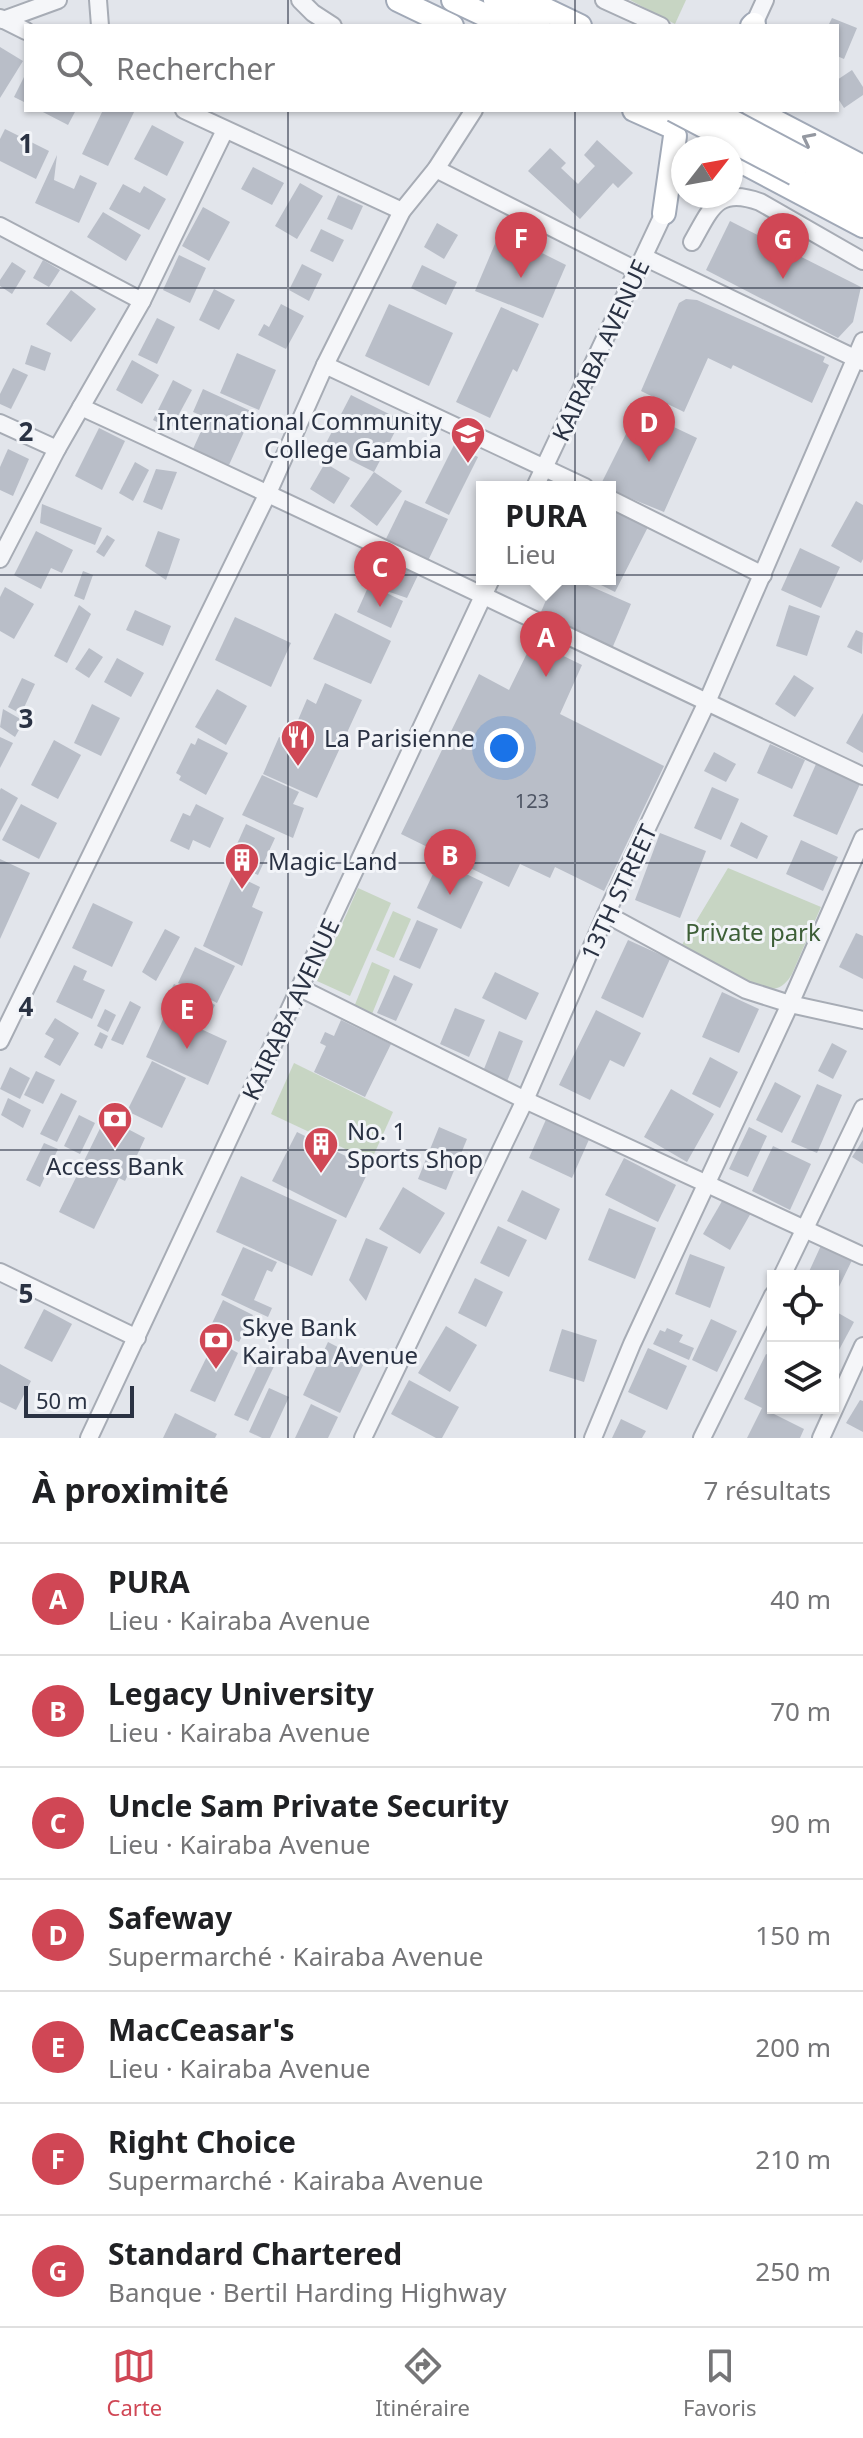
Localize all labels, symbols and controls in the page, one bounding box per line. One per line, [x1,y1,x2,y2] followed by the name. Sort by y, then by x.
[24,24,839,112] search box
[52,46,96,90] icon: search
[116,48,275,89] text: Rechercher
[19,125,33,161] text: 1
[802,134,817,149] one-way arrow
[671,136,743,208] north arrow
[495,212,547,278] pin: F
[757,213,809,279] pin: G
[543,254,657,446] street label: KAIRABA AVENUE
[623,396,675,462] pin: D
[157,404,443,465] place label: International Community College Gambia
[19,413,34,449] text: 2
[449,415,487,465] school or university icon: International Community College Gambia
[476,481,616,585] popup
[505,495,587,536] text: PURA
[505,536,556,572] text: Lieu
[354,541,406,607] pin: C
[520,611,572,677] pin: A
[19,700,33,736] text: 3
[279,718,317,768] restaurant icon: La Parisienne
[324,721,475,754] place label: La Parisienne
[484,728,524,768] your location
[515,787,549,814] house number: 123
[572,818,664,965] street label: 13TH STREET
[424,829,476,895] pin: B
[223,841,261,891] building icon: Magic Land
[268,844,398,877] place label: Magic Land
[233,913,347,1105] street label: KAIRABA AVENUE
[685,915,821,948] park label: Private park
[161,983,213,1049] pin: E
[19,988,34,1024] text: 4
[96,1100,134,1150] bank icon: Access Bank
[347,1114,483,1175] place label: No. 1 Sports Shop
[302,1125,340,1175] building icon: No. 1 Sports Shop
[46,1149,184,1182] place label: Access Bank
[767,1270,839,1414] map controls
[767,1270,839,1342] button: locate
[19,1275,33,1311] text: 5
[242,1310,418,1371] place label: Skye Bank Kairaba Avenue
[197,1321,235,1371] bank icon: Skye Bank Kairaba Avenue
[767,1342,839,1414] button: layers
[24,1382,134,1418] scale bar
[36,1385,87,1415] text: 50 m
[32,1467,229,1513] text: À proximité
[703,1472,831,1508] text: 7 résultats
[108,1561,190,1602] text: PURA
[49,1581,67,1617] text: A
[770,1581,831,1617] text: 40 m
[108,1602,370,1638] text: Lieu · Kairaba Avenue
[108,1673,374,1714] text: Legacy University
[49,1693,67,1729] text: B
[770,1693,831,1729] text: 70 m
[108,1714,370,1750] text: Lieu · Kairaba Avenue
[108,1785,509,1826] text: Uncle Sam Private Security
[50,1805,66,1841] text: C
[770,1805,831,1841] text: 90 m
[108,1826,370,1862] text: Lieu · Kairaba Avenue
[108,1897,232,1938] text: Safeway
[48,1917,68,1953] text: D
[755,1917,831,1953] text: 150 m
[108,1938,483,1974] text: Supermarché · Kairaba Avenue
[108,2009,295,2050] text: MacCeasar's
[51,2029,65,2065] text: E
[755,2029,831,2065] text: 200 m
[108,2050,370,2086] text: Lieu · Kairaba Avenue
[108,2121,296,2162] text: Right Choice
[51,2141,65,2177] text: F
[755,2141,831,2177] text: 210 m
[108,2162,483,2198] text: Supermarché · Kairaba Avenue
[108,2233,402,2274] text: Standard Chartered
[49,2253,67,2289] text: G
[755,2253,831,2289] text: 250 m
[108,2274,507,2310] text: Banque · Bertil Harding Highway
[106,2344,162,2422] tab: Carte
[375,2344,470,2422] tab: Itinéraire
[683,2344,757,2422] tab: Favoris

